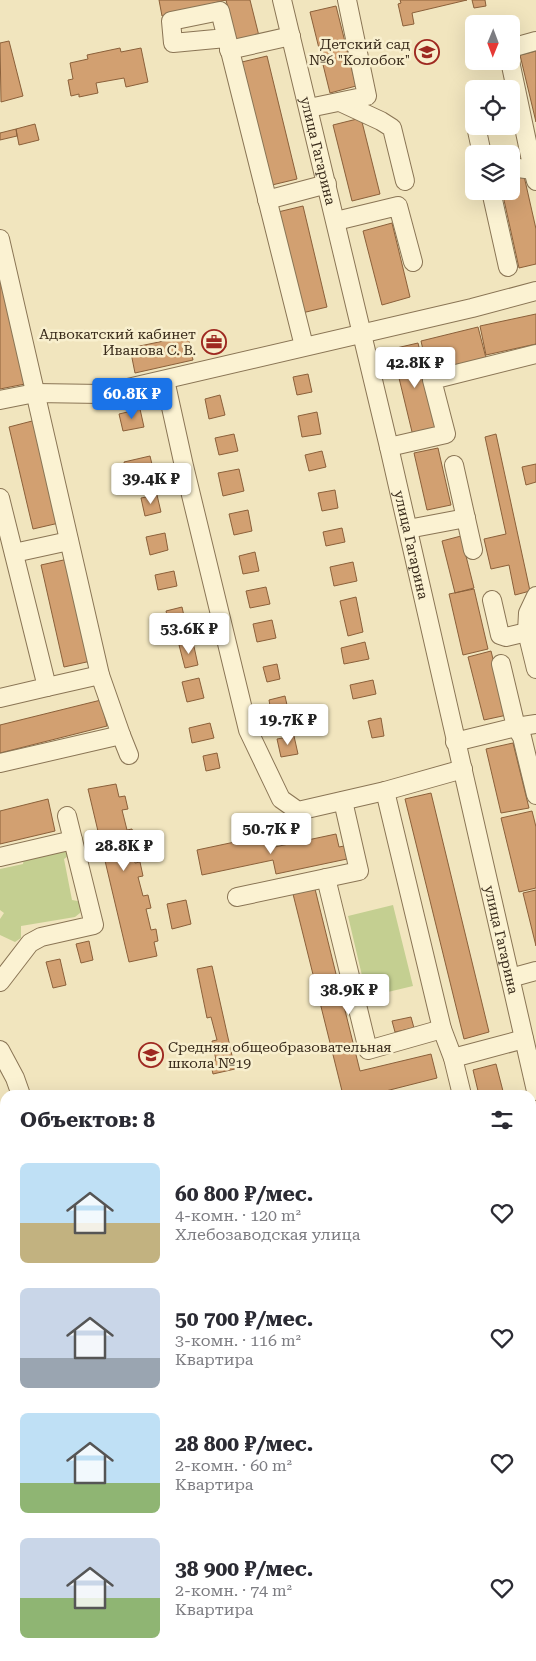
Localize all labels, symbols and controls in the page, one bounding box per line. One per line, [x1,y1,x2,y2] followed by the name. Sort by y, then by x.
[465,15,520,70] north arrow
[465,15,520,200] map controls
[309,36,410,68] place label: Детский сад №6 "Колобок"
[414,39,440,65] school or university icon: Детский сад №6 "Колобок"
[465,80,520,135] button: locate
[297,95,339,207] street label: улица Гагарина
[465,145,520,200] button: layers
[39,326,196,358] place label: Адвокатский кабинет Иванова С. В.
[201,329,227,355] office icon: Адвокатский кабинет Иванова С. В.
[369,346,461,389] pin: 42.8K ₽
[386,353,444,372] text: 42.8K ₽
[86,378,178,420] pin: 60.8K ₽
[103,384,161,403] text: 60.8K ₽
[105,462,197,505] pin: 39.4K ₽
[122,469,180,488] text: 39.4K ₽
[391,489,432,601] street label: улица Гагарина
[143,612,235,655] pin: 53.6K ₽
[160,619,218,638] text: 53.6K ₽
[242,704,334,746] pin: 19.7K ₽
[259,710,317,729] text: 19.7K ₽
[225,812,317,855] pin: 50.7K ₽
[242,819,300,838] text: 50.7K ₽
[78,830,170,872] pin: 28.8K ₽
[95,836,153,855] text: 28.8K ₽
[481,884,522,996] street label: улица Гагарина
[303,974,395,1016] pin: 38.9K ₽
[320,980,378,999] text: 38.9K ₽
[168,1039,392,1071] place label: Средняя общеобразовательная школа №19
[138,1042,164,1068] school or university icon: Средняя общеобразовательная школа №19
[488,1106,516,1134] icon: filters
[20,1108,155,1132] text: Объектов: 8
[175,1182,313,1206] text: 60 800 ₽/мес.
[60,1183,120,1243] icon: home
[488,1199,516,1227] icon: heart
[175,1206,301,1225] text: 4-комн. · 120 m²
[175,1225,360,1244] text: Хлебозаводская улица
[175,1307,313,1331] text: 50 700 ₽/мес.
[60,1308,120,1368] icon: home
[488,1324,516,1352] icon: heart
[175,1331,301,1350] text: 3-комн. · 116 m²
[175,1350,253,1369] text: Квартира
[175,1432,313,1456] text: 28 800 ₽/мес.
[60,1433,120,1493] icon: home
[488,1449,516,1477] icon: heart
[175,1456,292,1475] text: 2-комн. · 60 m²
[175,1475,253,1494] text: Квартира
[175,1557,313,1581] text: 38 900 ₽/мес.
[60,1558,120,1618] icon: home
[488,1574,516,1602] icon: heart
[175,1581,292,1600] text: 2-комн. · 74 m²
[175,1600,253,1619] text: Квартира

